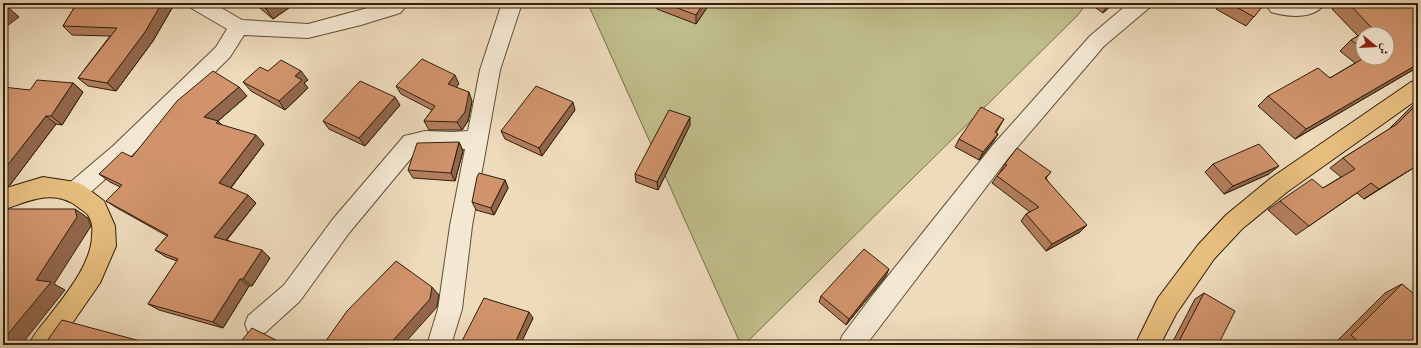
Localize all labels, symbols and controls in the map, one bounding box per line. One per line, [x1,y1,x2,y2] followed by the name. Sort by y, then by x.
[1355,26,1395,66] north arrow
[1375,41,1392,56] text: ش

